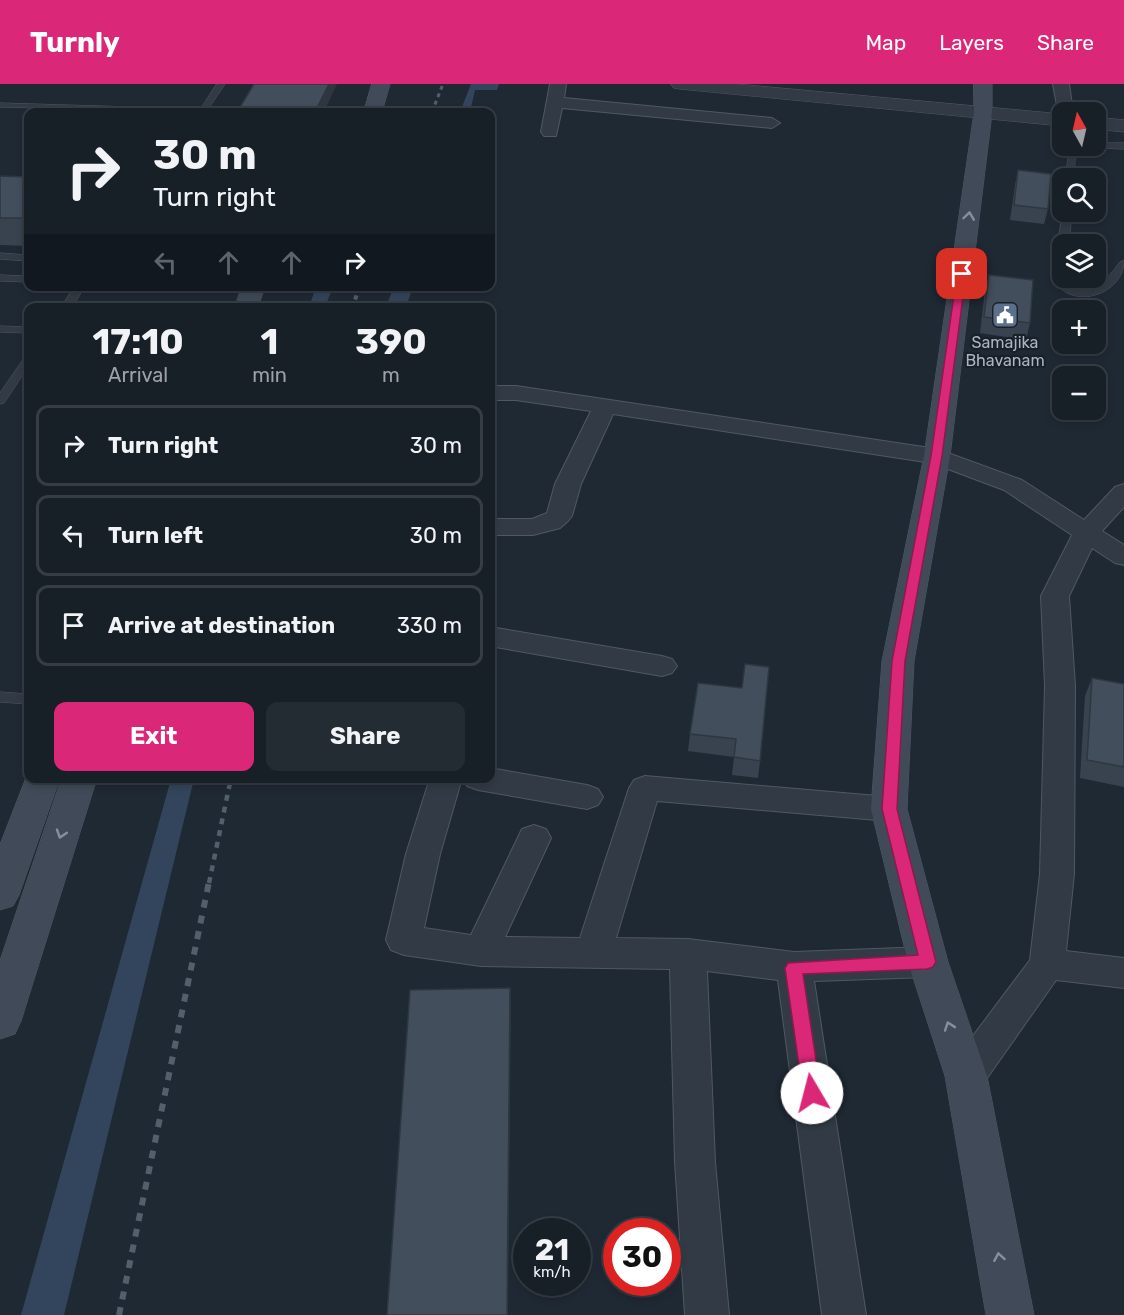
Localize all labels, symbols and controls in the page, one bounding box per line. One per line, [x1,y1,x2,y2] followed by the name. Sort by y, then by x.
[30,26,120,59] text: Turnly
[865,30,906,55] text: Map
[939,30,1004,55] text: Layers
[1037,30,1094,55] text: Share
[1052,102,1106,156] north arrow
[1052,102,1106,420] map controls
[153,130,257,180] text: 30 m
[54,132,132,210] icon: right
[1052,168,1106,222] button: search
[153,181,276,213] text: Turn right
[963,211,975,220] one-way arrow
[1052,234,1106,288] button: layers
[149,246,182,279] icon: left
[212,246,245,279] icon: ahead
[275,246,308,279] icon: ahead
[338,246,371,279] icon: right
[936,248,987,299] pin
[945,257,978,290] icon: arrive
[990,300,1020,330] public building icon: Samajika Bhavanam
[1052,300,1106,354] button: +
[92,320,184,363] text: 17:10
[261,320,279,363] text: 1
[355,320,427,363] text: 390
[965,333,1045,370] place label: Samajika Bhavanam
[108,363,168,387] text: Arrival
[252,363,287,387] text: min
[382,363,400,387] text: m
[1052,366,1106,420] button: −
[57,429,90,462] icon: right
[108,432,218,459] text: Turn right
[410,432,462,459] text: 30 m
[57,519,90,552] icon: left
[108,522,203,549] text: Turn left
[410,522,462,549] text: 30 m
[57,609,90,642] icon: arrive
[108,612,335,639] text: Arrive at destination
[397,612,462,639] text: 330 m
[54,702,254,771] button: Exit
[266,702,465,771] button: Share
[55,828,68,839] one-way arrow
[944,1021,957,1032] one-way arrow
[780,1061,844,1125] position arrow
[603,1218,681,1296] speed limit sign: 30
[535,1232,569,1268] text: 21
[993,1253,1006,1263] one-way arrow
[533,1263,571,1281] text: km/h

